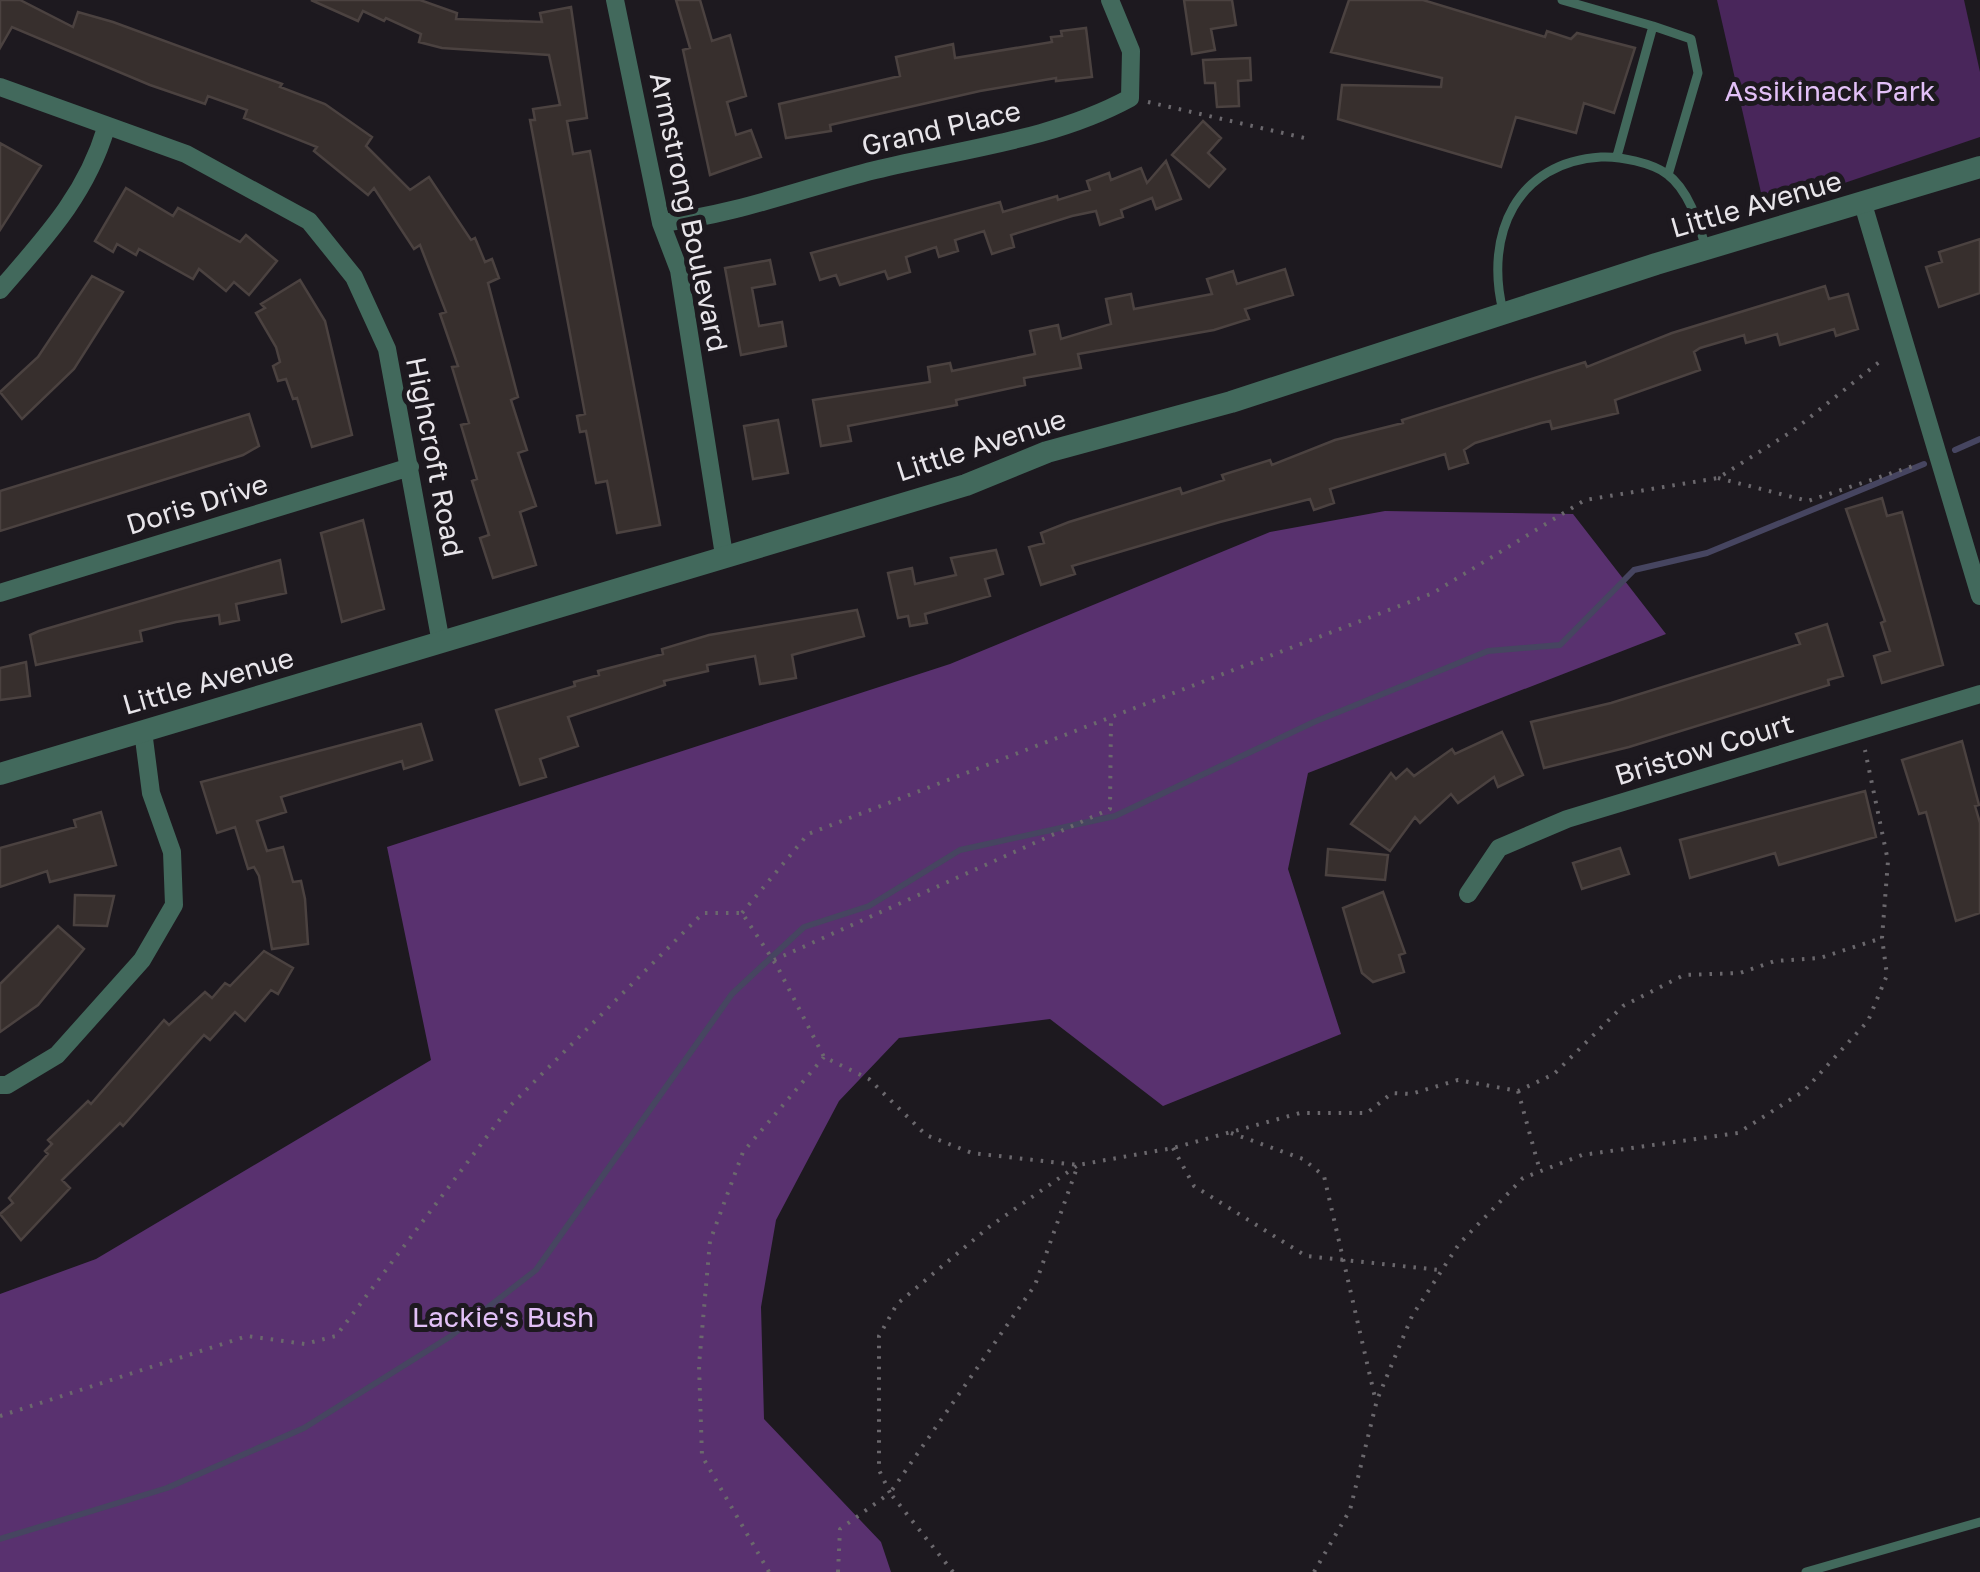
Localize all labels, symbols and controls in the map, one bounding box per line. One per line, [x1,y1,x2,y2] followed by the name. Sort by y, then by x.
[644,69,735,355] street label: Armstrong Boulevard
[1725,74,1936,107] park label: Assikinack Park
[858,93,1024,162] street label: Grand Place
[1667,163,1845,244] street label: Little Avenue
[400,354,471,560] street label: Highcroft Road
[892,402,1070,487] street label: Little Avenue
[122,466,272,541] street label: Doris Drive
[119,640,297,721] street label: Little Avenue
[1611,706,1797,791] street label: Bristow Court
[412,1300,594,1333] park label: Lackie's Bush

